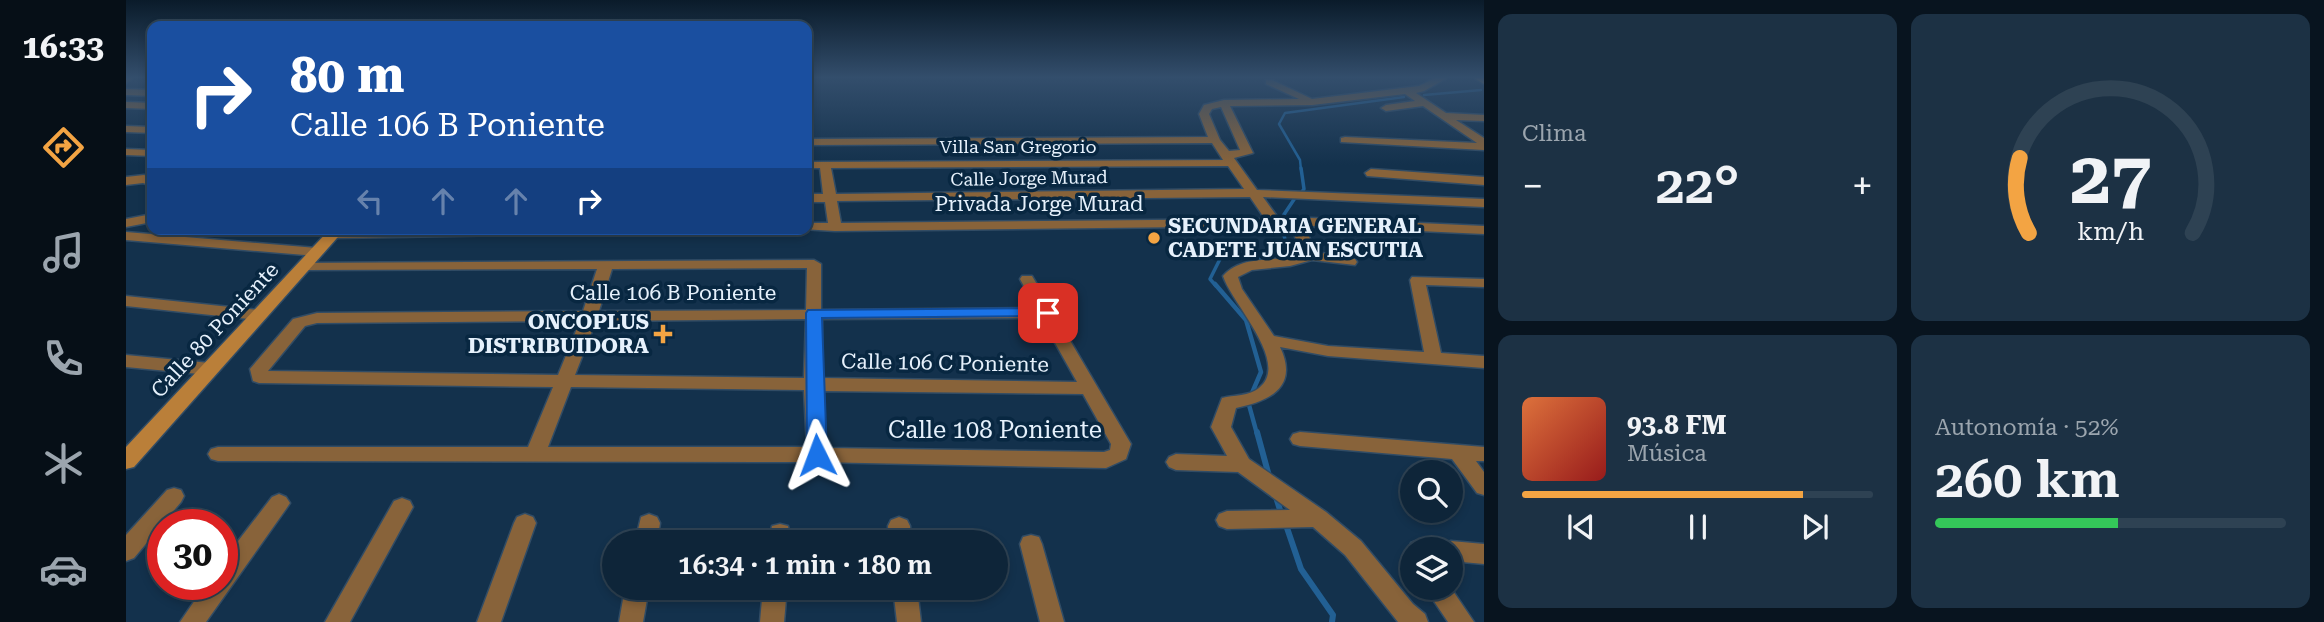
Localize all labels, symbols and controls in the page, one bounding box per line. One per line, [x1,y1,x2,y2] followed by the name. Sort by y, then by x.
[22,28,104,66] text: 16:33
[290,47,405,104] text: 80 m
[175,49,266,140] icon: right
[290,106,605,144] text: Calle 106 B Poniente
[1522,120,1586,147] text: Clima
[39,123,88,172] icon: directions
[939,136,1097,157] street label: Villa San Gregorio
[2070,137,2151,222] text: 27
[1656,155,1739,216] text: 22°
[1522,164,1543,208] text: −
[1852,164,1873,208] text: +
[950,166,1108,190] street label: Calle Jorge Murad
[351,182,389,220] icon: left
[424,182,462,220] icon: ahead
[497,182,535,220] icon: ahead
[570,182,608,220] icon: right
[934,192,1144,216] street label: Privada Jorge Murad
[1168,214,1423,262] place label: SECUNDARIA GENERAL CADETE JUAN ESCUTIA
[2077,217,2144,246] text: km/h
[39,228,88,277] icon: music
[1146,230,1162,246] marker: SECUNDARIA GENERAL CADETE JUAN ESCUTIA
[146,258,284,402] street label: Calle 80 Poniente
[570,281,776,305] street label: Calle 106 B Poniente
[1018,283,1078,343] pin
[1029,294,1067,332] icon: arrive
[468,310,649,358] place label: ONCOPLUS DISTRIBUIDORA
[655,326,671,342] marker: ONCOPLUS DISTRIBUIDORA
[39,334,88,383] icon: phone
[841,349,1049,377] street label: Calle 106 C Poniente
[1627,410,1727,440] text: 93.8 FM
[1935,414,2119,441] text: Autonomía · 52%
[888,416,1102,444] street label: Calle 108 Poniente
[780,418,854,492] position arrow
[39,439,88,488] icon: climate
[1627,440,1707,467] text: Música
[1935,449,2120,510] text: 260 km
[1400,460,1463,600] map controls
[1400,460,1463,523] button: search
[1562,508,1600,546] icon: previous
[1679,508,1717,546] icon: pause
[1796,508,1834,546] icon: next
[147,509,238,600] speed limit sign: 30
[1400,537,1463,600] button: layers
[39,545,88,594] icon: car
[678,550,932,580] text: 16:34 · 1 min · 180 m

